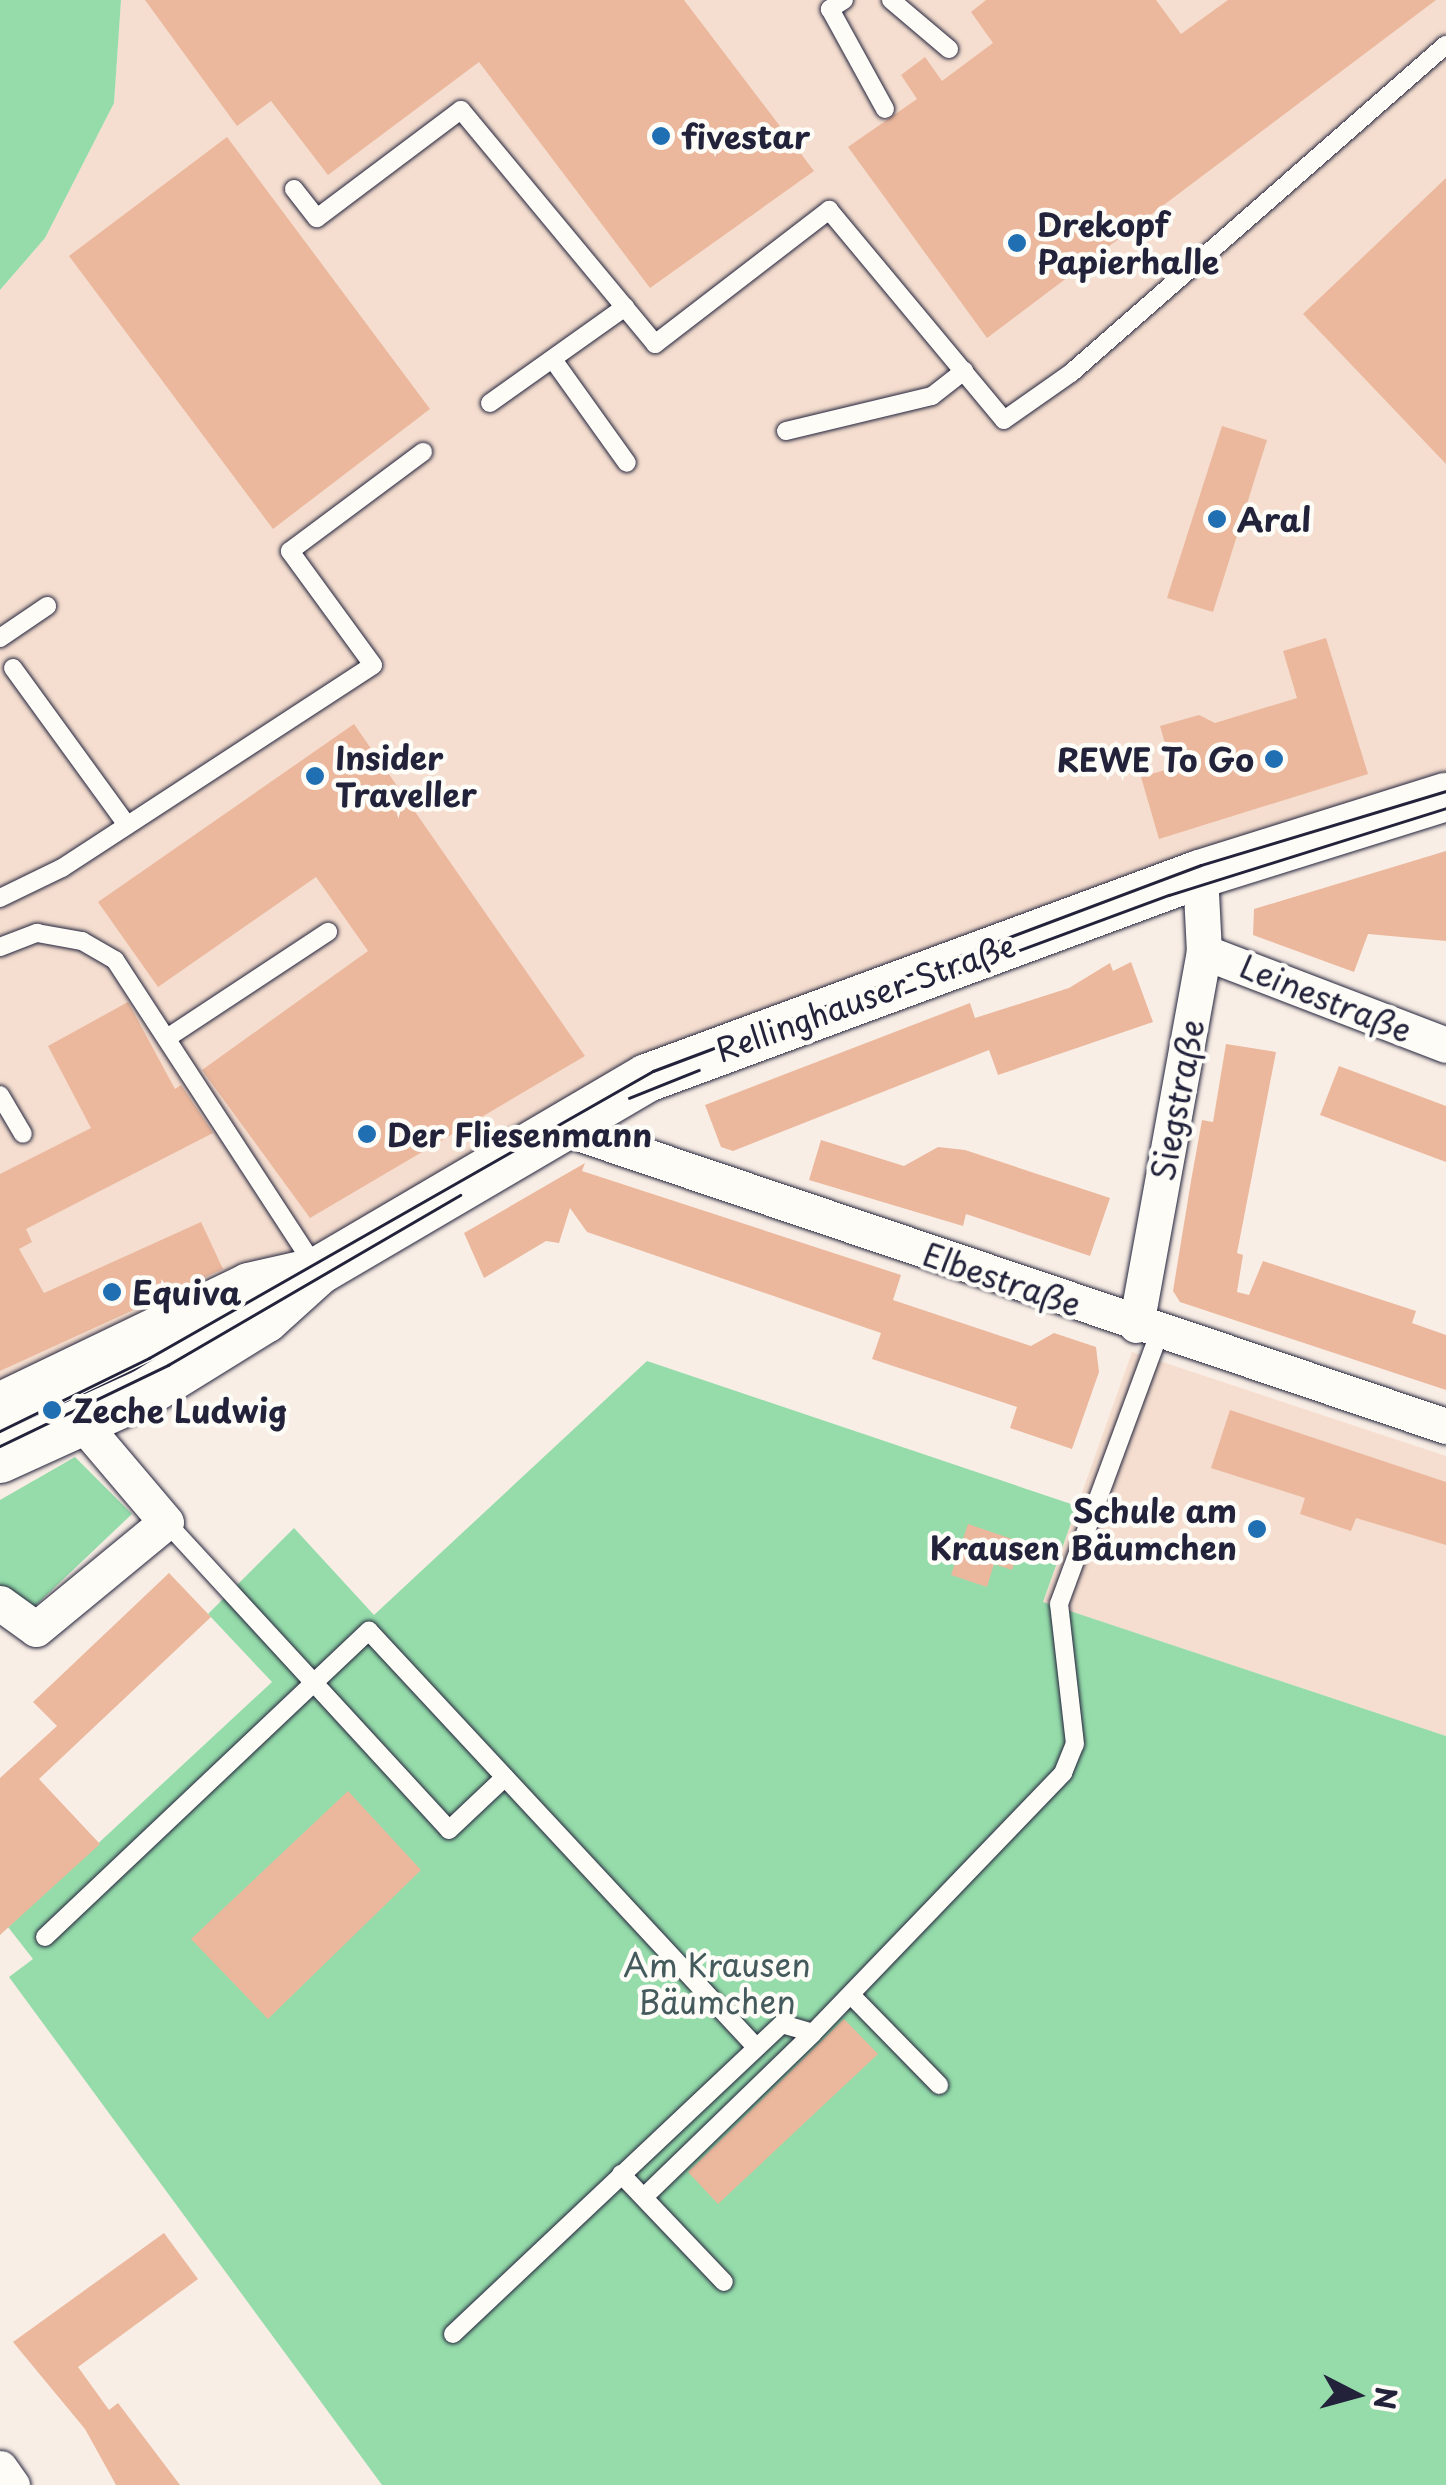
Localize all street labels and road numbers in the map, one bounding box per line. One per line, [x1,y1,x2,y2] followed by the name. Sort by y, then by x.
[710,925,1020,1069] street label: Rellinghauser Straße
[1235,946,1417,1050] street label: Leinestraße
[1143,1016,1211,1184] street label: Siegstraße
[918,1234,1086,1324] street label: Elbestraße

